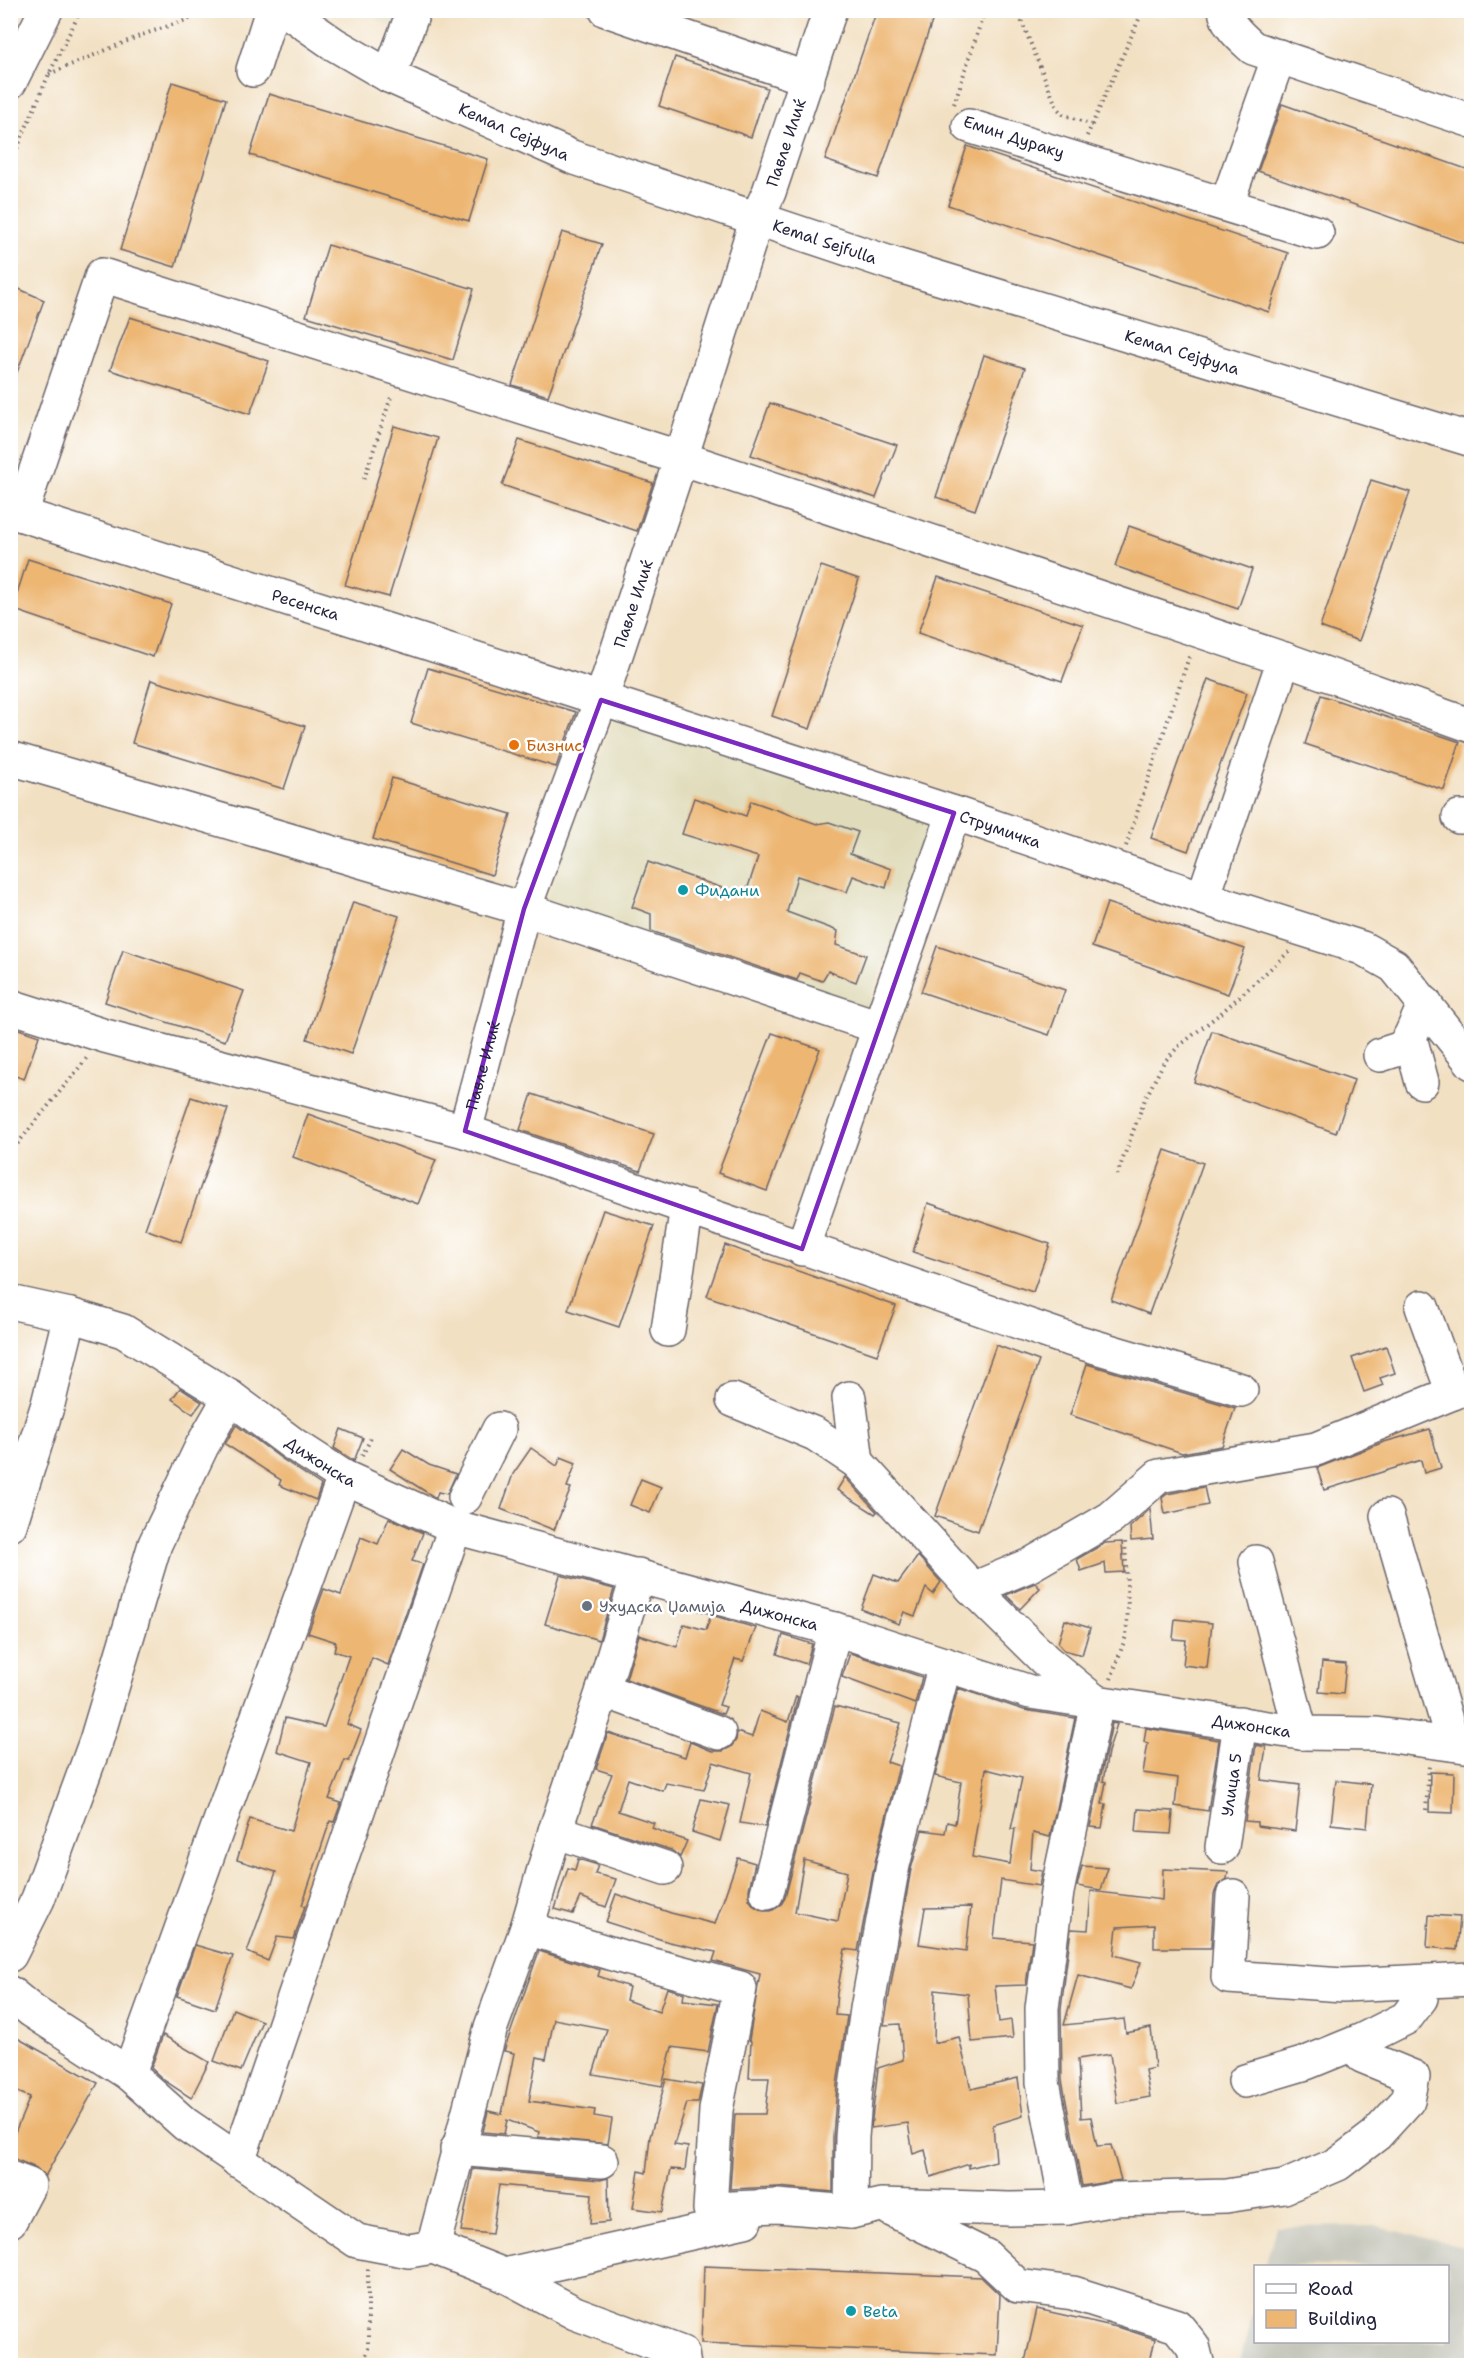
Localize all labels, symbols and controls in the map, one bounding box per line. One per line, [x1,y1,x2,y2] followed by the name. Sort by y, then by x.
[761,95,810,189] street label: Павле Илиќ
[455,98,573,165] street label: Кемал Сејфула
[961,111,1067,163] street label: Емин Дураку
[770,214,880,268] street label: Kemal Sejfulla
[1122,325,1242,379] street label: Кемал Сејфула
[609,556,657,650] street label: Павле Илиќ
[269,584,342,625] street label: Ресенска
[526,735,582,756] place label: Бизнис
[507,738,521,752] marker: Бизнис
[957,805,1044,852] street label: Струмичка
[695,880,759,901] place label: Фидани
[676,883,690,897] marker: Фидани
[461,1018,504,1112] street label: Павле Илиќ
[281,1432,359,1491] street label: Дижонска
[739,1594,821,1635] street label: Дижонска
[599,1596,725,1617] place label: Ухудска Џамија
[580,1599,594,1613] marker: Ухудска Џамија
[1211,1709,1292,1742] street label: Дижонска
[1216,1752,1246,1818] street label: Улица 5
[1254,2265,1449,2343] legend
[1308,2277,1353,2301] text: Road
[863,2301,898,2322] place label: Beta
[844,2304,858,2318] marker: Beta
[1308,2307,1377,2331] text: Building

